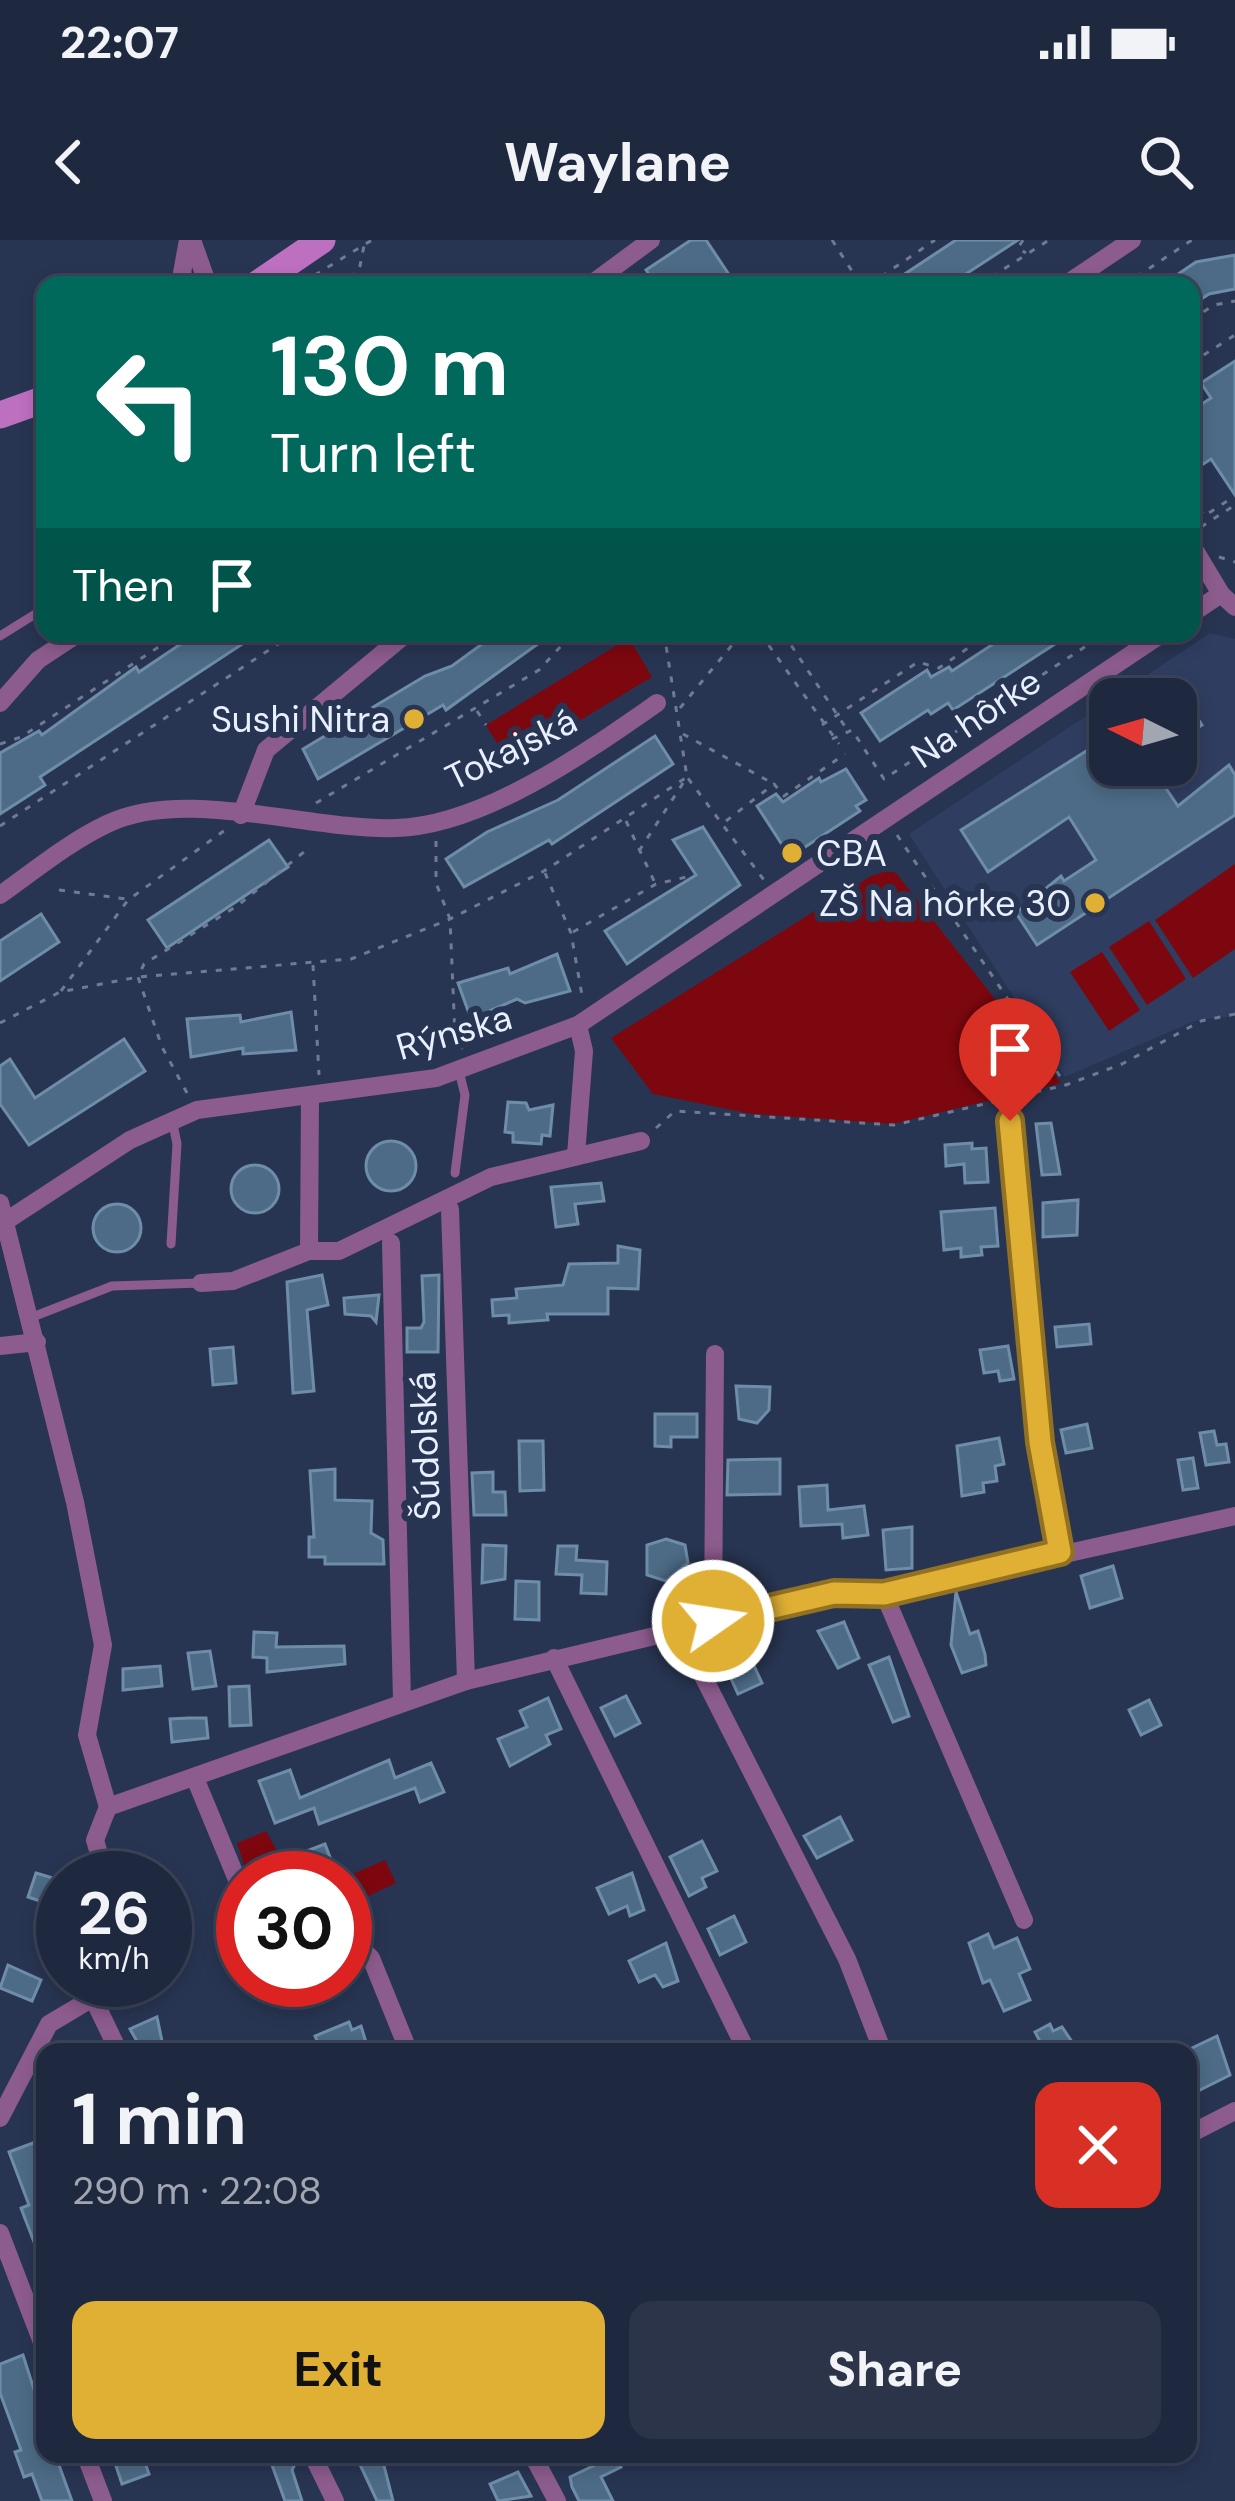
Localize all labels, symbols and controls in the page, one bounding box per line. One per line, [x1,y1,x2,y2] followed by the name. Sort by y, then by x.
[60,13,179,72] text: 22:07
[504,127,731,198] text: Waylane
[36,129,102,195] icon: back
[1133,129,1199,195] icon: search
[270,312,509,421] text: 130 m
[72,324,228,480] icon: left
[270,418,476,489] text: Turn left
[199,552,265,618] icon: arrive
[72,556,175,615] text: Then
[902,657,1050,779] street label: Na hôrke
[1089,678,1197,786] north arrow
[1089,678,1197,786] map controls
[211,696,390,743] place label: Sushi Nitra
[438,697,584,801] street label: Tokajská
[401,706,427,732] marker: Sushi Nitra
[816,830,887,877] place label: CBA
[779,840,805,866] marker: CBA
[819,880,1071,927] place label: ZŠ Na hôrke 30
[1082,890,1108,916] marker: ZŠ Na hôrke 30
[391,993,517,1071] street label: Rýnska
[959,998,1061,1121] pin
[977,1016,1043,1082] icon: arrive
[399,1371,451,1521] street label: Šúdolská
[650,1558,776,1684] position arrow
[216,1851,372,2007] speed limit sign: 30
[78,1874,150,1953] text: 26
[79,1939,149,1978] text: km/h
[72,2073,247,2166] text: 1 min
[1035,2082,1161,2208] button: close
[72,2165,322,2216] text: 290 m · 22:08
[72,2301,605,2439] button: Exit
[629,2301,1161,2439] button: Share

